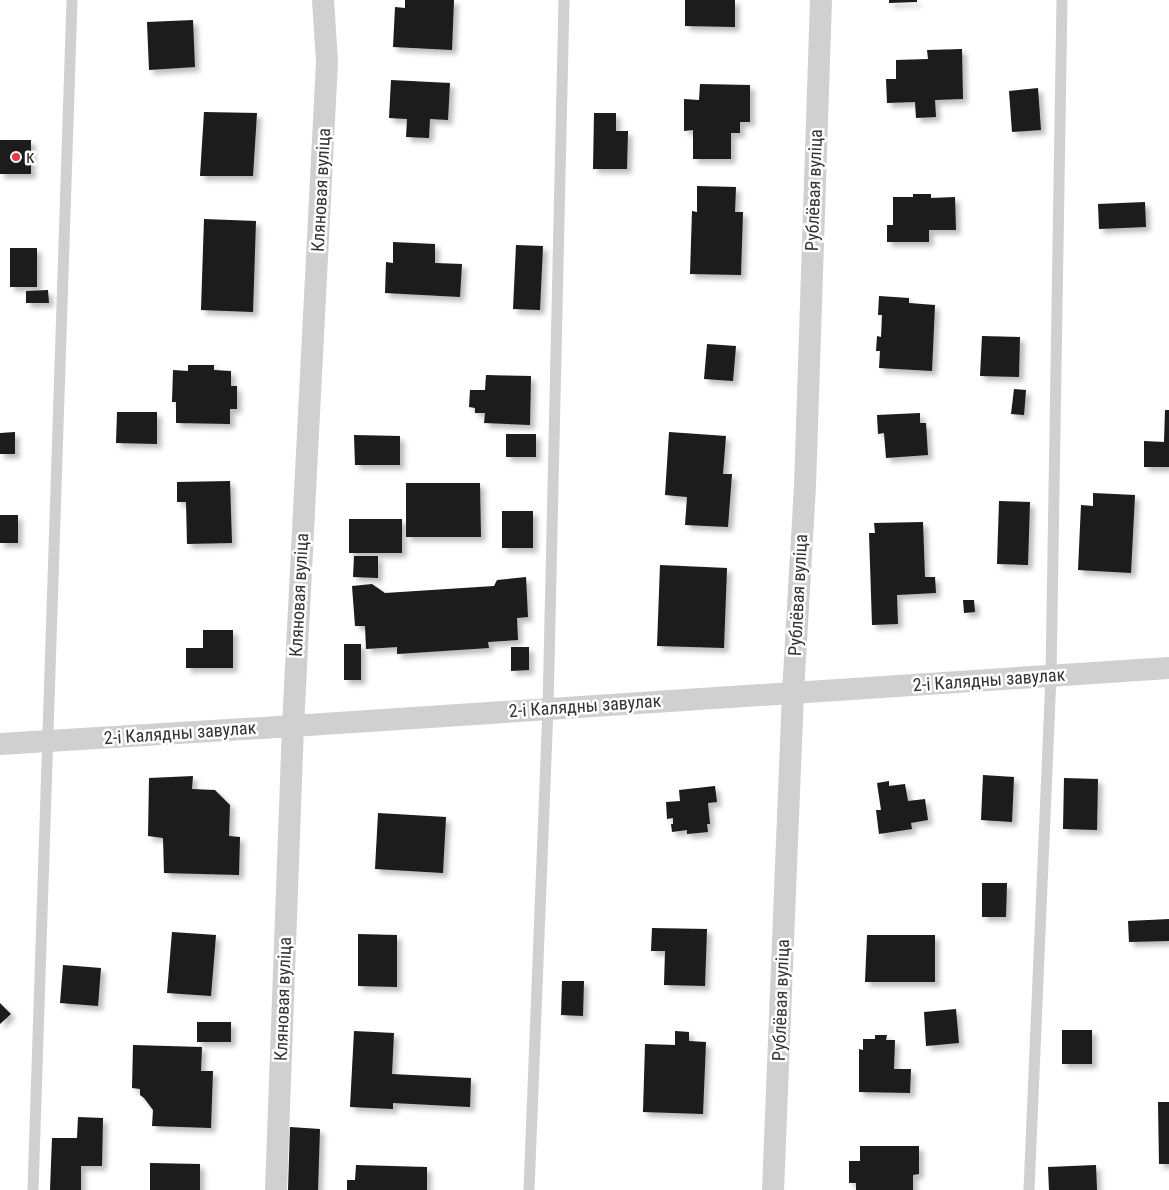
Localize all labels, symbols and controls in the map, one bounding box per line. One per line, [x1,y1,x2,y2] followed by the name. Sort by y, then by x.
[307,127,334,253] street label: Кляновая вуліца
[801,129,826,251] street label: Рублёвая вуліца
[26,146,35,167] place label: к
[10,151,22,163] marker: к
[285,532,312,658] street label: Кляновая вуліца
[784,534,811,656] street label: Рублёвая вуліца
[912,664,1066,695] street label: 2-і Калядны завулак
[508,690,662,721] street label: 2-і Калядны завулак
[103,717,257,748] street label: 2-і Калядны завулак
[270,937,295,1061] street label: Кляновая вуліца
[768,939,793,1061] street label: Рублёвая вуліца

